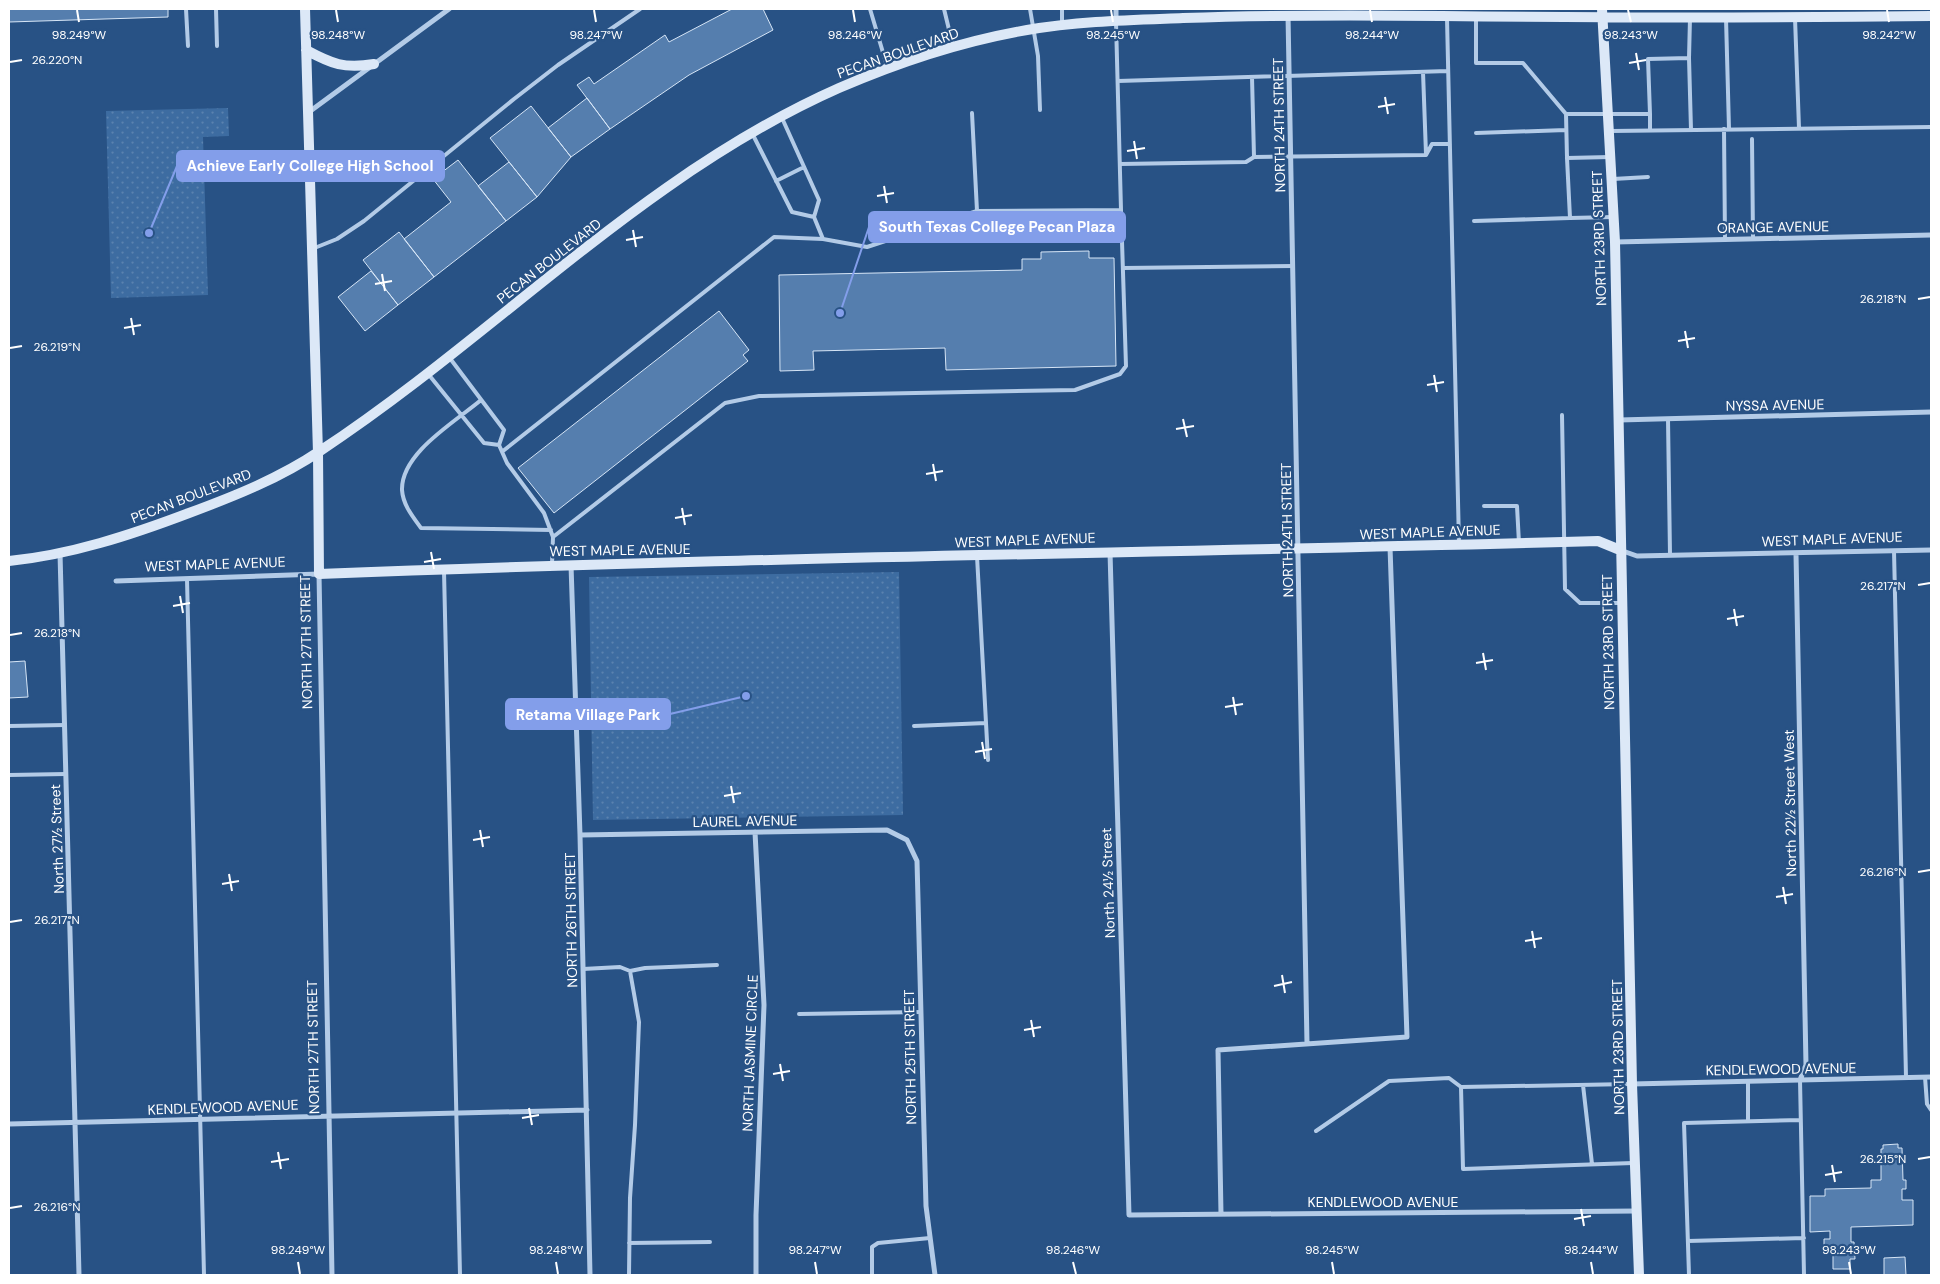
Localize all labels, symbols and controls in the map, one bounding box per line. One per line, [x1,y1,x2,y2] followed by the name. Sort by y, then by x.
[835,24,961,82] street label: PECAN BOULEVARD
[52,27,107,43] text: 98.249°W
[311,27,365,43] text: 98.248°W
[569,27,623,43] text: 98.247°W
[828,27,883,43] text: 98.246°W
[1086,27,1140,43] text: 98.245°W
[1345,27,1399,43] text: 98.244°W
[1604,27,1658,43] text: 98.243°W
[1862,27,1916,43] text: 98.242°W
[32,52,82,68] text: 26.220°N
[1269,57,1289,192] street label: NORTH 24TH STREET
[177,151,444,181] callout: Achieve Early College High School
[186,156,434,176] text: Achieve Early College High School
[1588,170,1610,306] street label: NORTH 23RD STREET
[869,212,1125,242] callout: South Texas College Pecan Plaza
[493,215,605,307] street label: PECAN BOULEVARD
[879,217,1115,237] text: South Texas College Pecan Plaza
[1717,217,1829,237] street label: ORANGE AVENUE
[1860,291,1906,307] text: 26.218°N
[34,339,80,355] text: 26.219°N
[1726,395,1824,415] street label: NYSSA AVENUE
[1277,462,1297,597] street label: NORTH 24TH STREET
[128,465,254,527] street label: PECAN BOULEVARD
[1359,521,1501,543] street label: WEST MAPLE AVENUE
[1761,528,1903,550] street label: WEST MAPLE AVENUE
[954,529,1096,551] street label: WEST MAPLE AVENUE
[549,540,691,560] street label: WEST MAPLE AVENUE
[144,553,286,575] street label: WEST MAPLE AVENUE
[1598,574,1618,710] street label: NORTH 23RD STREET
[296,575,316,709] street label: NORTH 27TH STREET
[1860,578,1906,594] text: 26.217°N
[34,625,80,641] text: 26.218°N
[506,699,670,729] callout: Retama Village Park
[516,705,661,725] text: Retama Village Park
[1780,729,1800,877] street label: North 22½ Street West
[46,784,68,894] street label: North 27½ Street
[692,811,798,831] street label: LAUREL AVENUE
[1097,827,1119,939] street label: North 24½ Street
[561,852,581,988] street label: NORTH 26TH STREET
[1860,864,1906,880] text: 26.216°N
[34,912,80,928] text: 26.217°N
[738,974,762,1132] street label: NORTH JASMINE CIRCLE
[1608,979,1628,1115] street label: NORTH 23RD STREET
[303,980,323,1114] street label: NORTH 27TH STREET
[900,989,920,1125] street label: NORTH 25TH STREET
[1705,1059,1857,1079] street label: KENDLEWOOD AVENUE
[147,1095,299,1119] street label: KENDLEWOOD AVENUE
[1860,1151,1906,1167] text: 26.215°N
[1308,1193,1459,1211] street label: KENDLEWOOD AVENUE
[34,1199,80,1215] text: 26.216°N
[271,1242,326,1258] text: 98.249°W
[529,1242,583,1258] text: 98.248°W
[788,1242,842,1258] text: 98.247°W
[1046,1242,1101,1258] text: 98.246°W
[1305,1242,1359,1258] text: 98.245°W
[1564,1242,1618,1258] text: 98.244°W
[1822,1242,1876,1258] text: 98.243°W

